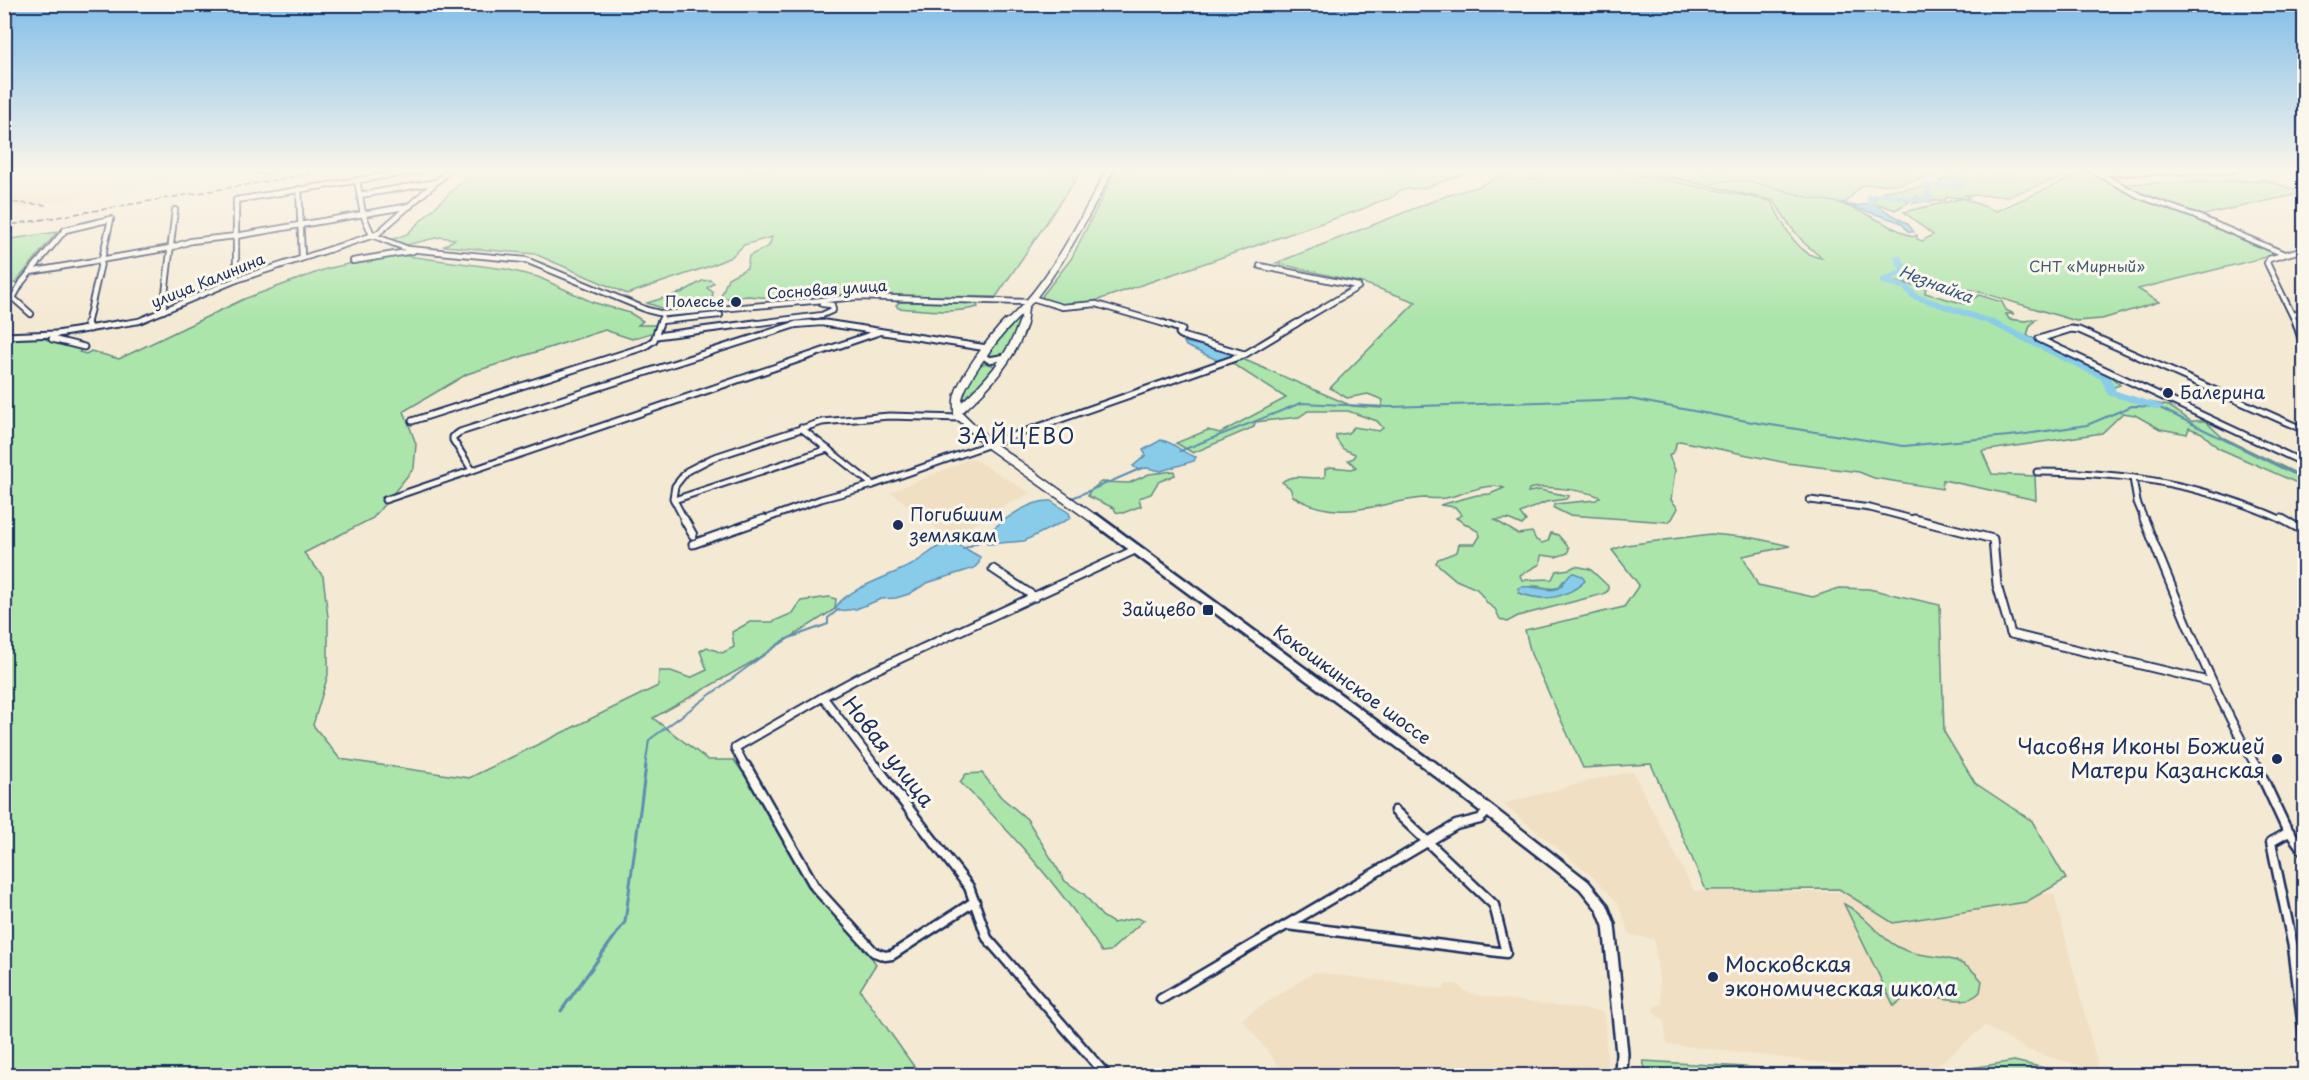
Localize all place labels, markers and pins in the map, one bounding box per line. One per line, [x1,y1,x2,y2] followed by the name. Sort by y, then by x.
[665,289,724,312] place label: Полесье
[729,295,743,309] marker: Полесье
[2180,378,2266,405] place label: Балерина
[2161,386,2175,400] marker: Балерина
[909,500,1004,548] place label: Погибшим землякам
[891,518,905,532] marker: Погибшим землякам
[1122,595,1196,622] place label: Зайцево
[1201,603,1215,617] marker: Зайцево
[2017,729,2265,785] place label: Часовня Иконы Божией Матери Казанская
[2270,752,2284,766] marker: Часовня Иконы Божией Матери Казанская
[1725,947,1957,1003] place label: Московская экономическая школа
[1706,970,1720,984] marker: Московская экономическая школа

